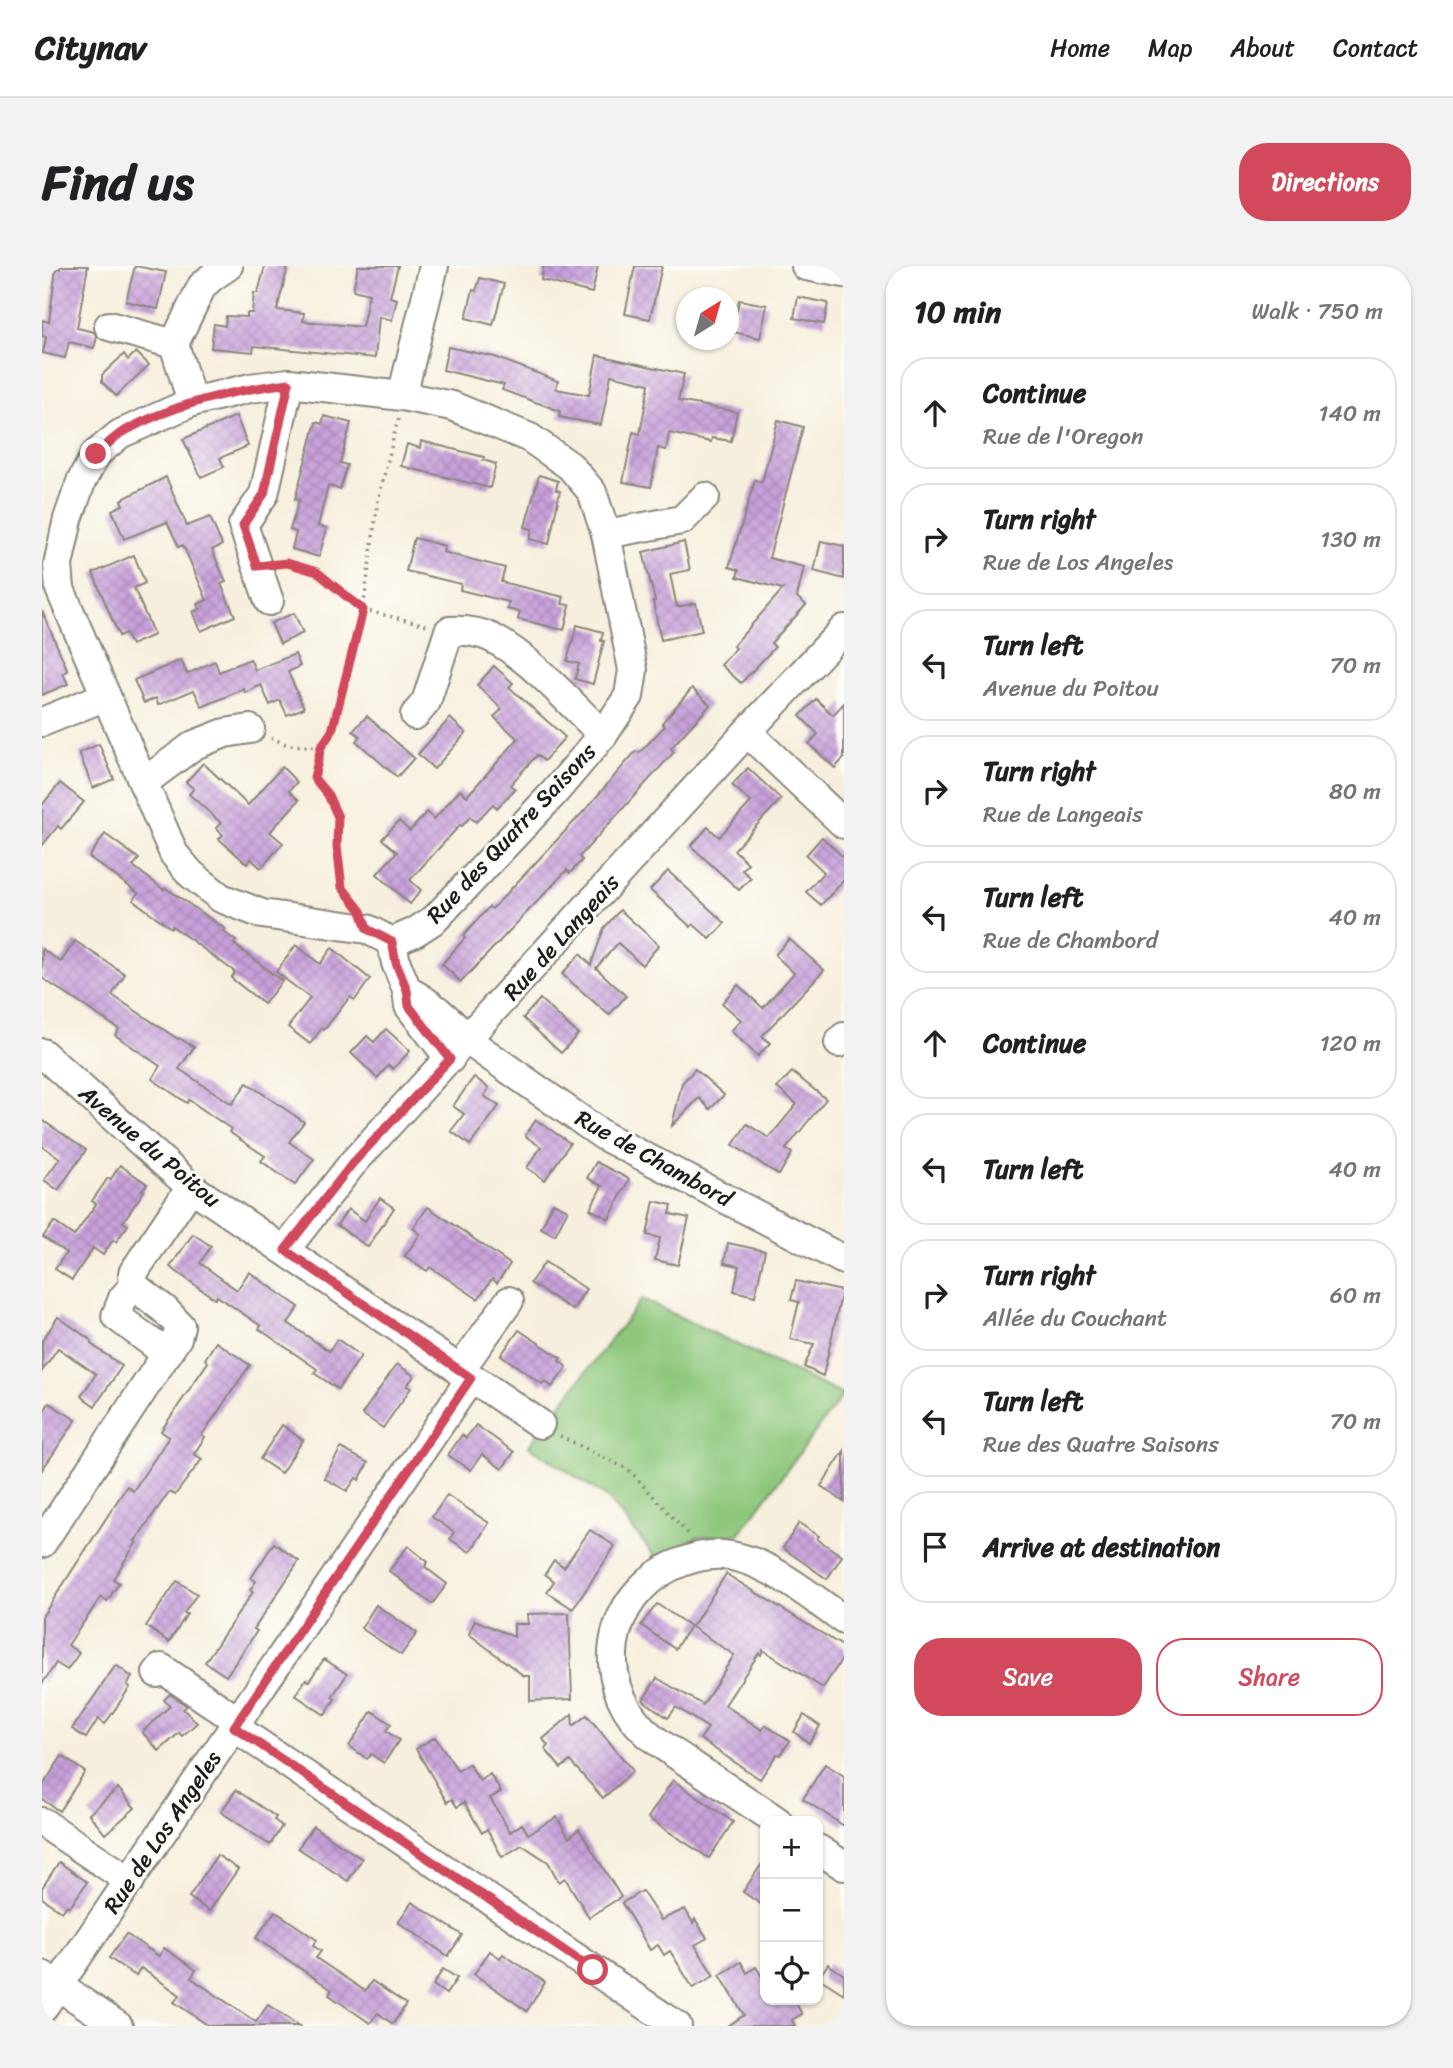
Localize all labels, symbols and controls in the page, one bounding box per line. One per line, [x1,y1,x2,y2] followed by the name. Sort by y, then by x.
[35,19,146,77] text: Citynav
[1050,27,1110,69] text: Home
[1148,27,1192,69] text: Map
[1230,27,1295,69] text: About
[1333,27,1418,69] text: Contact
[42,139,194,226] text: Find us
[1239,143,1411,221] button: Directions
[914,285,1001,339] text: 10 min
[676,287,739,350] north arrow
[1251,291,1383,332] text: Walk · 750 m
[983,370,1086,416] text: Continue
[1319,393,1381,434] text: 140 m
[916,394,954,432] icon: ahead
[983,416,1143,457] text: Rue de l'Oregon
[80,438,111,469] route end
[983,496,1096,542] text: Turn right
[1320,519,1381,560] text: 130 m
[916,520,954,558] icon: right
[983,542,1173,583] text: Rue de Los Angeles
[983,622,1083,668] text: Turn left
[1330,645,1381,686] text: 70 m
[916,646,954,684] icon: left
[983,668,1159,709] text: Avenue du Poitou
[416,733,607,934] street label: Rue des Quatre Saisons
[983,748,1096,794] text: Turn right
[1329,771,1381,812] text: 80 m
[916,772,954,810] icon: right
[983,794,1143,835] text: Rue de Langeais
[493,864,630,1010] street label: Rue de Langeais
[983,874,1083,920] text: Turn left
[1328,897,1381,938] text: 40 m
[916,898,954,936] icon: left
[983,920,1158,961] text: Rue de Chambord
[983,1020,1086,1066] text: Continue
[1320,1023,1381,1064] text: 120 m
[916,1024,954,1062] icon: ahead
[68,1074,231,1219] street label: Avenue du Poitou
[567,1098,742,1220] street label: Rue de Chambord
[983,1146,1083,1192] text: Turn left
[1328,1149,1381,1190] text: 40 m
[916,1150,954,1188] icon: left
[983,1252,1096,1298] text: Turn right
[1330,1275,1381,1316] text: 60 m
[916,1276,954,1314] icon: right
[983,1298,1167,1339] text: Allée du Couchant
[983,1378,1083,1424] text: Turn left
[1330,1401,1381,1442] text: 70 m
[916,1402,954,1440] icon: left
[983,1424,1219,1465] text: Rue des Quatre Saisons
[983,1524,1220,1570] text: Arrive at destination
[916,1528,954,1566] icon: arrive
[914,1638,1142,1716] button: Save
[1156,1638,1383,1716] button: Share
[92,1741,233,1923] street label: Rue de Los Angeles
[760,1816,823,2005] map controls
[760,1816,823,1879] button: +
[760,1879,823,1942] button: −
[760,1942,823,2005] button: locate
[577,1954,608,1985] route start

